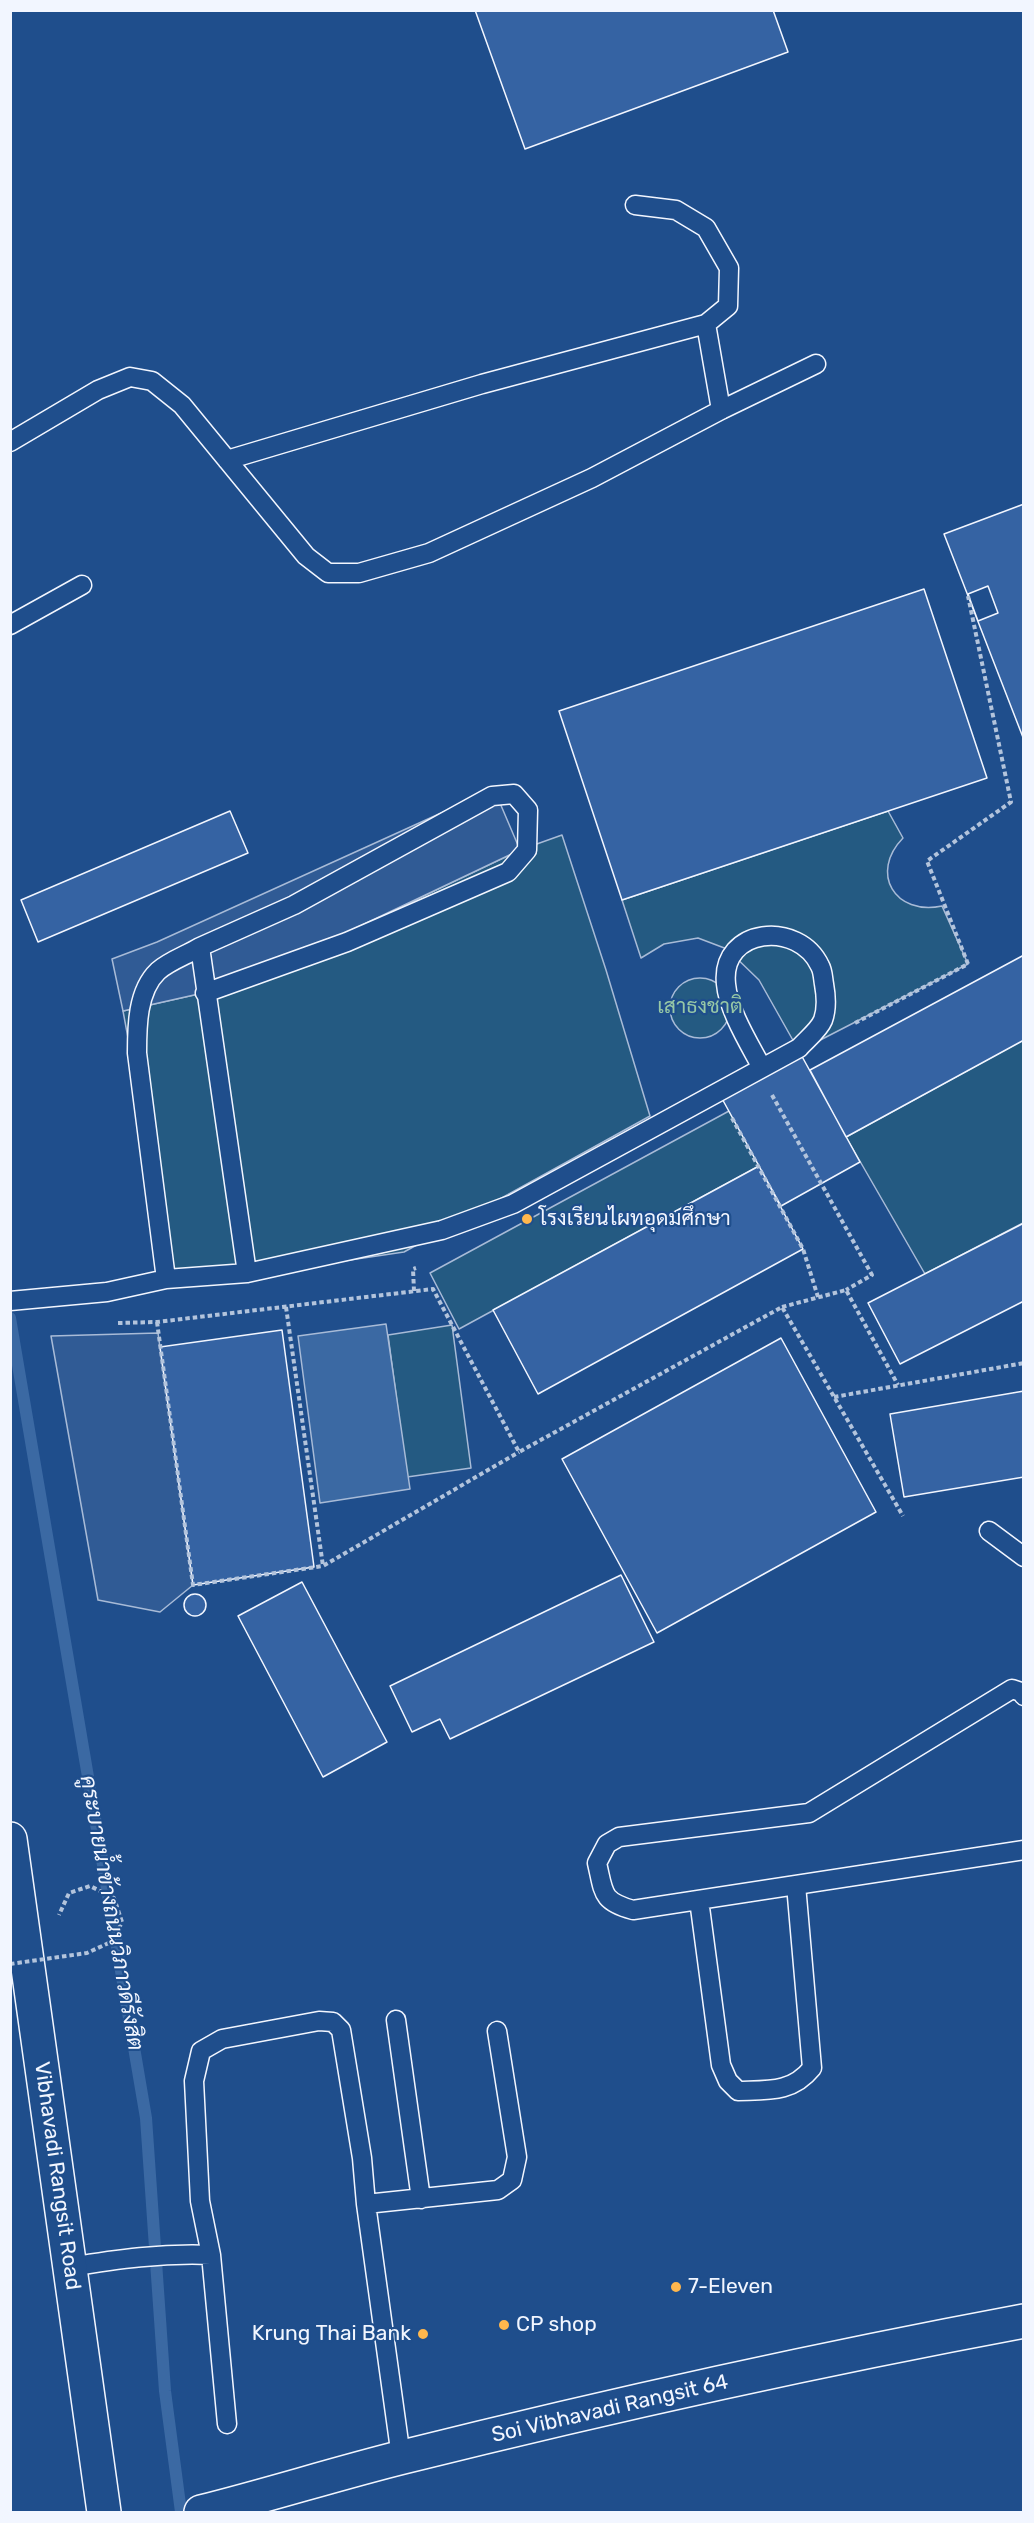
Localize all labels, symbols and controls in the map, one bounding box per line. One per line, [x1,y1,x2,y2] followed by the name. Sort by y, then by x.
[657,994,743,1020] park label: เสาธงชาติ
[539,1206,731,1232] place label: โรงเรียนไผทอุดมศึกษา
[520,1212,534,1226] marker: โรงเรียนไผทอุดมศึกษา
[74,1773,148,2053] water label: คูระบายน้ำข้างถนนวิภาวดีรังสิต
[28,2060,86,2292] street label: Vibhavadi Rangsit Road
[688,2274,773,2300] place label: 7-Eleven
[669,2280,683,2294] marker: 7-Eleven
[516,2312,597,2338] place label: CP shop
[497,2318,511,2332] marker: CP shop
[252,2321,411,2347] place label: Krung Thai Bank
[416,2327,430,2341] marker: Krung Thai Bank
[489,2370,731,2448] street label: Soi Vibhavadi Rangsit 64

